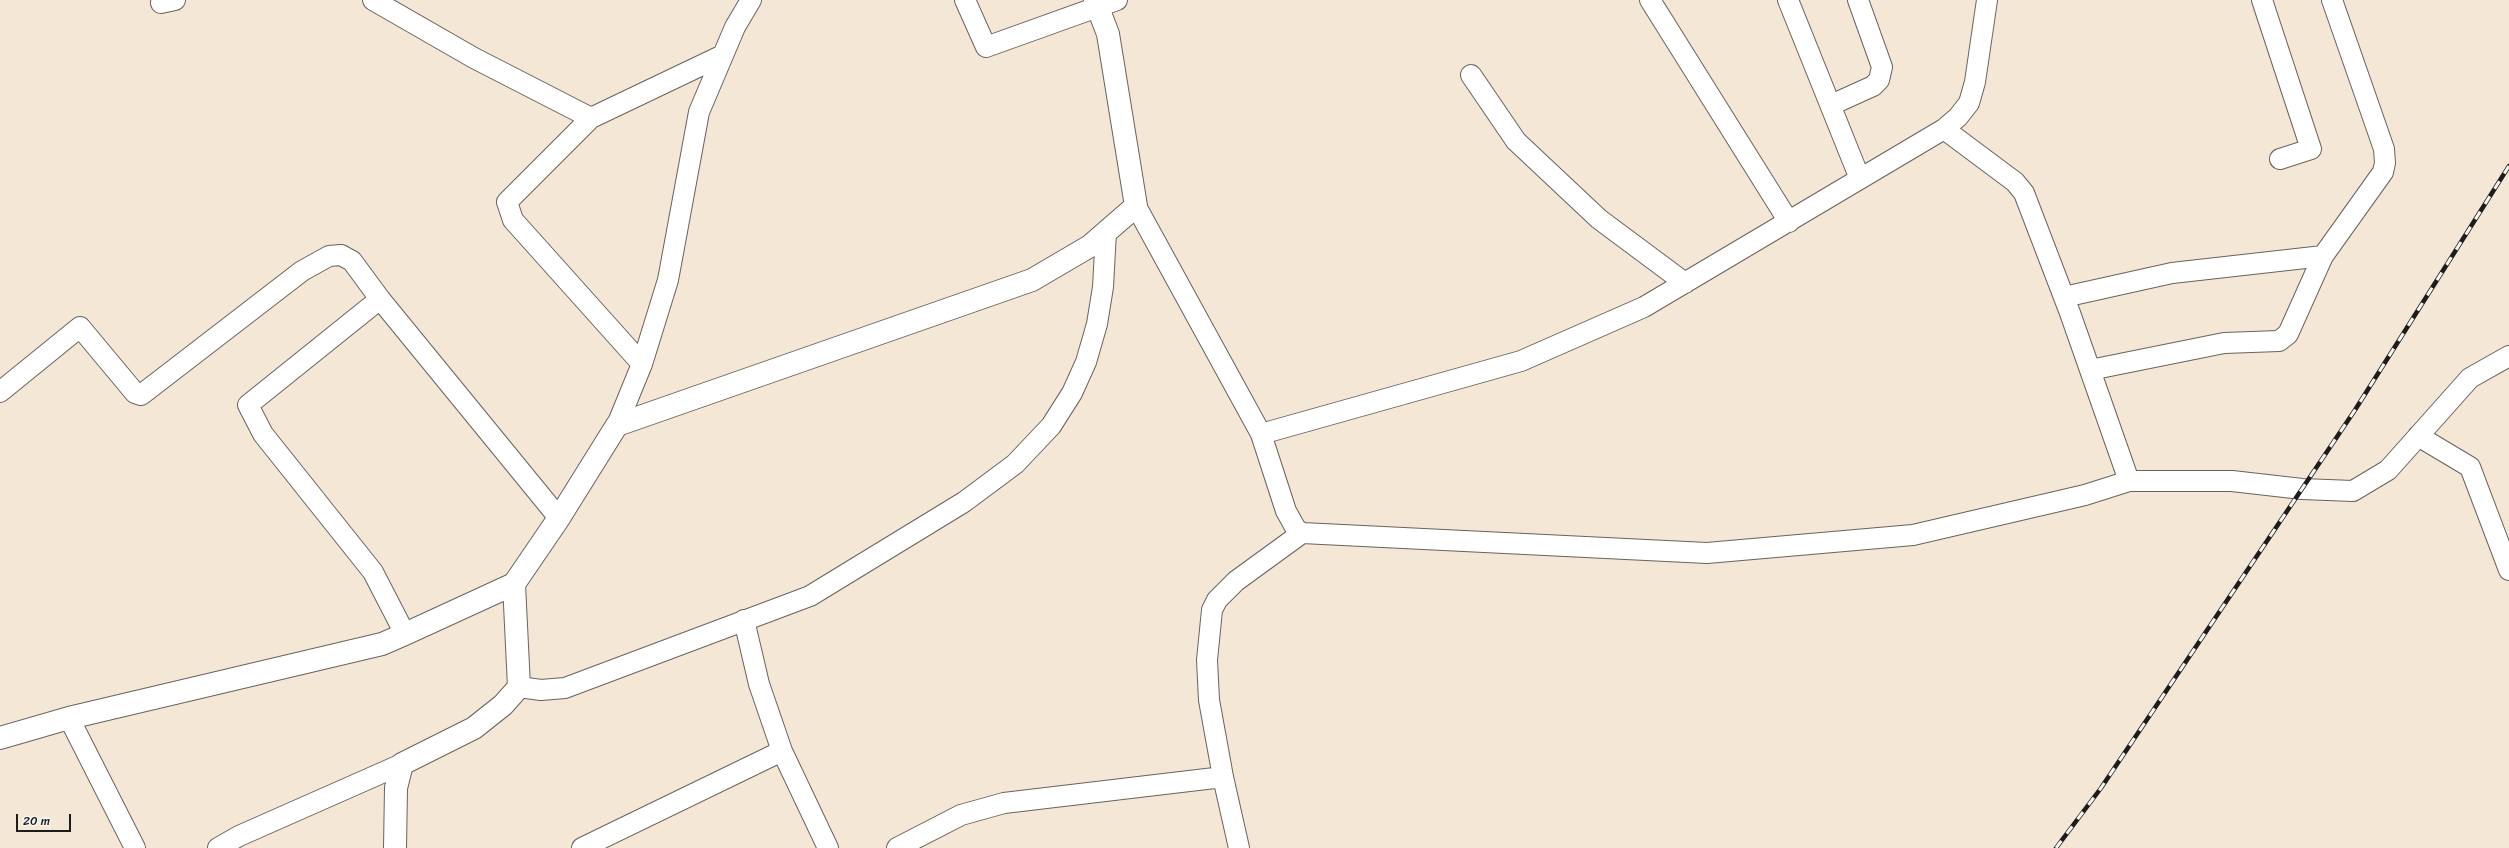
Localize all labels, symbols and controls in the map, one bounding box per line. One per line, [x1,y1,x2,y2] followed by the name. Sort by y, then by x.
[18,806,73,832] scale bar
[23,810,50,832] text: 20 m

